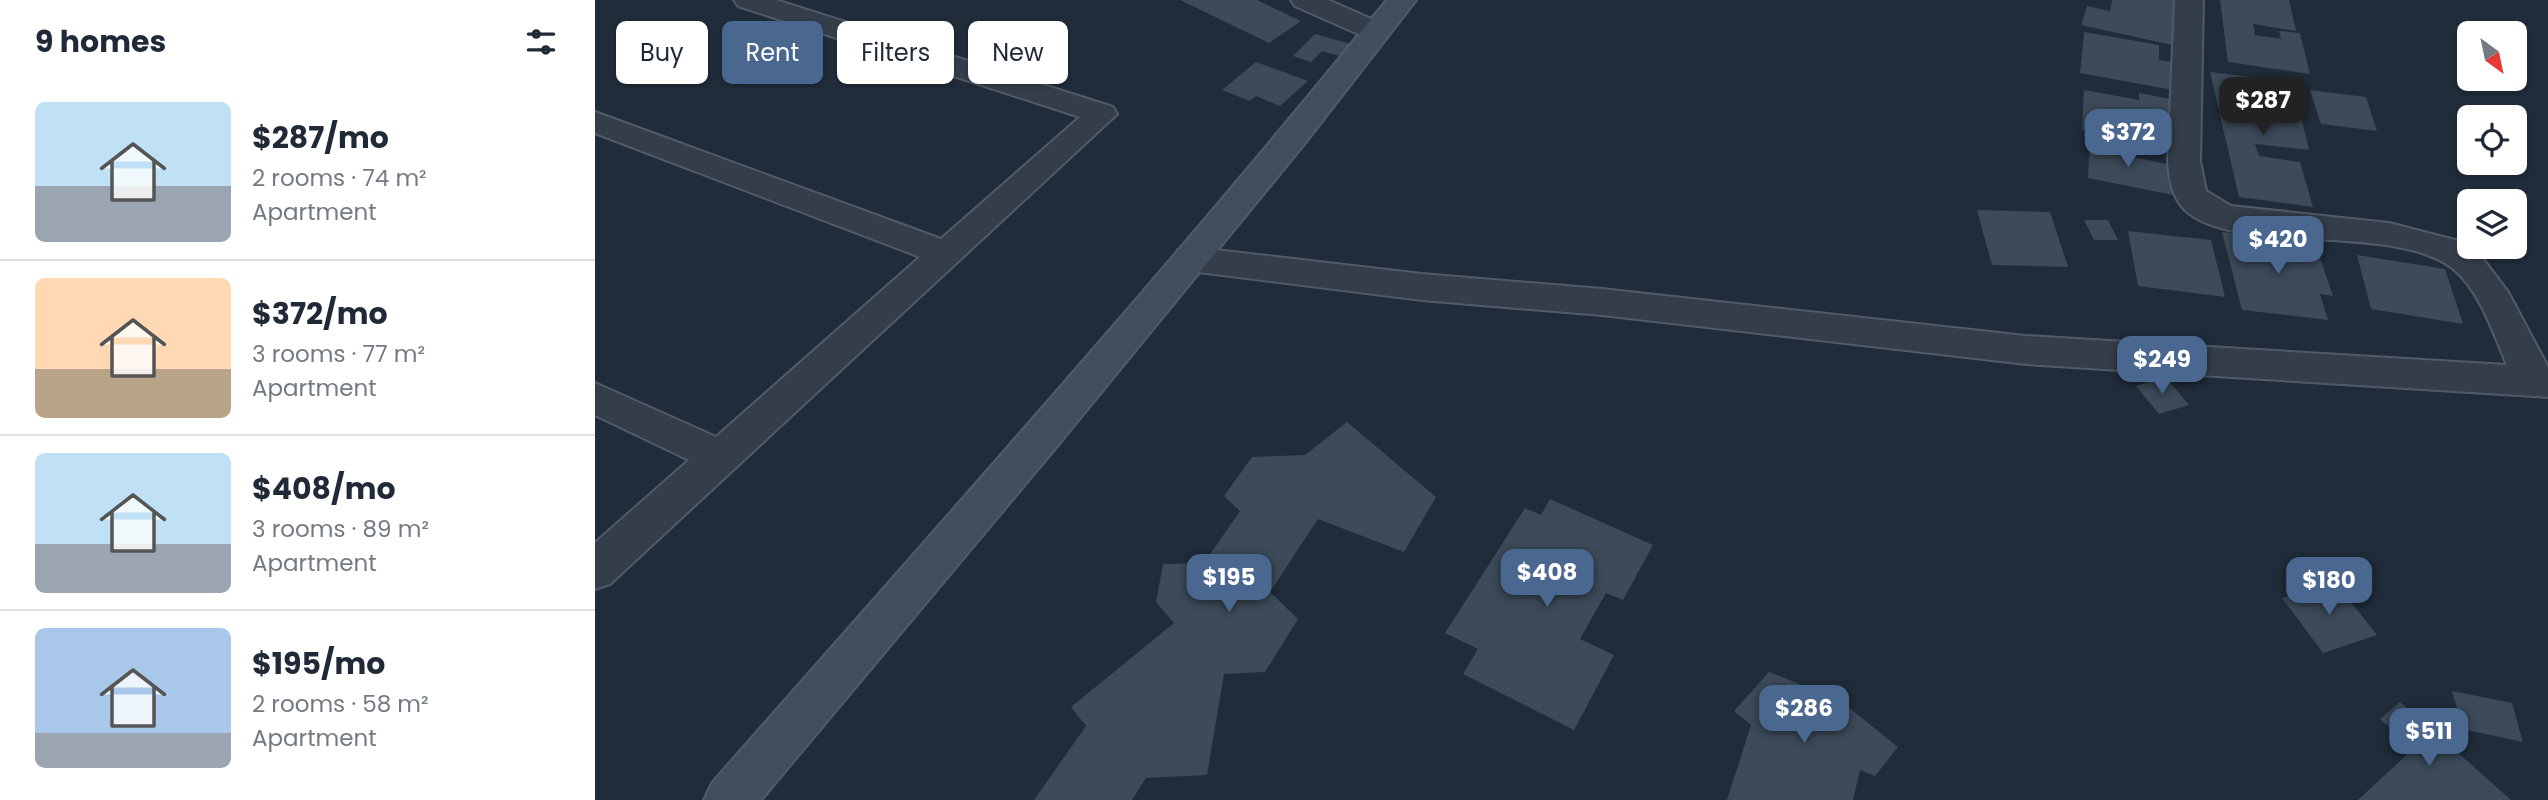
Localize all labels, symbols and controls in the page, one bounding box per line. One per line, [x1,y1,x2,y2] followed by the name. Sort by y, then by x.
[35,20,166,63] text: 9 homes
[616,21,708,84] chip: Buy
[722,21,823,84] chip: Rent
[837,21,954,84] chip: Filters
[968,21,1068,84] chip: New
[2457,21,2527,91] north arrow
[2457,21,2527,259] map controls
[522,23,560,61] icon: filters
[2222,78,2304,137] pin: $287
[2235,84,2291,116] text: $287
[2457,105,2527,175] button: locate
[2087,110,2169,169] pin: $372
[252,116,389,159] text: $287/mo
[2101,116,2155,148] text: $372
[91,130,175,214] icon: home
[252,162,427,194] text: 2 rooms · 74 m²
[2457,189,2527,259] button: layers
[252,196,377,228] text: Apartment
[2237,216,2319,276] pin: $420
[2249,223,2307,255] text: $420
[252,292,388,335] text: $372/mo
[91,306,175,390] icon: home
[2121,336,2203,396] pin: $249
[252,338,425,370] text: 3 rooms · 77 m²
[2133,343,2191,375] text: $249
[252,372,377,404] text: Apartment
[252,467,396,510] text: $408/mo
[91,481,175,565] icon: home
[252,513,429,545] text: 3 rooms · 89 m²
[252,547,377,579] text: Apartment
[1506,550,1588,609] pin: $408
[1188,554,1270,614] pin: $195
[1517,556,1577,588] text: $408
[2288,558,2370,617] pin: $180
[1203,561,1255,593] text: $195
[2302,564,2356,596] text: $180
[252,642,385,685] text: $195/mo
[91,656,175,740] icon: home
[1763,686,1845,745] pin: $286
[252,688,429,720] text: 2 rooms · 58 m²
[1775,692,1833,724] text: $286
[2388,708,2470,768] pin: $511
[2405,715,2453,747] text: $511
[252,722,377,754] text: Apartment

